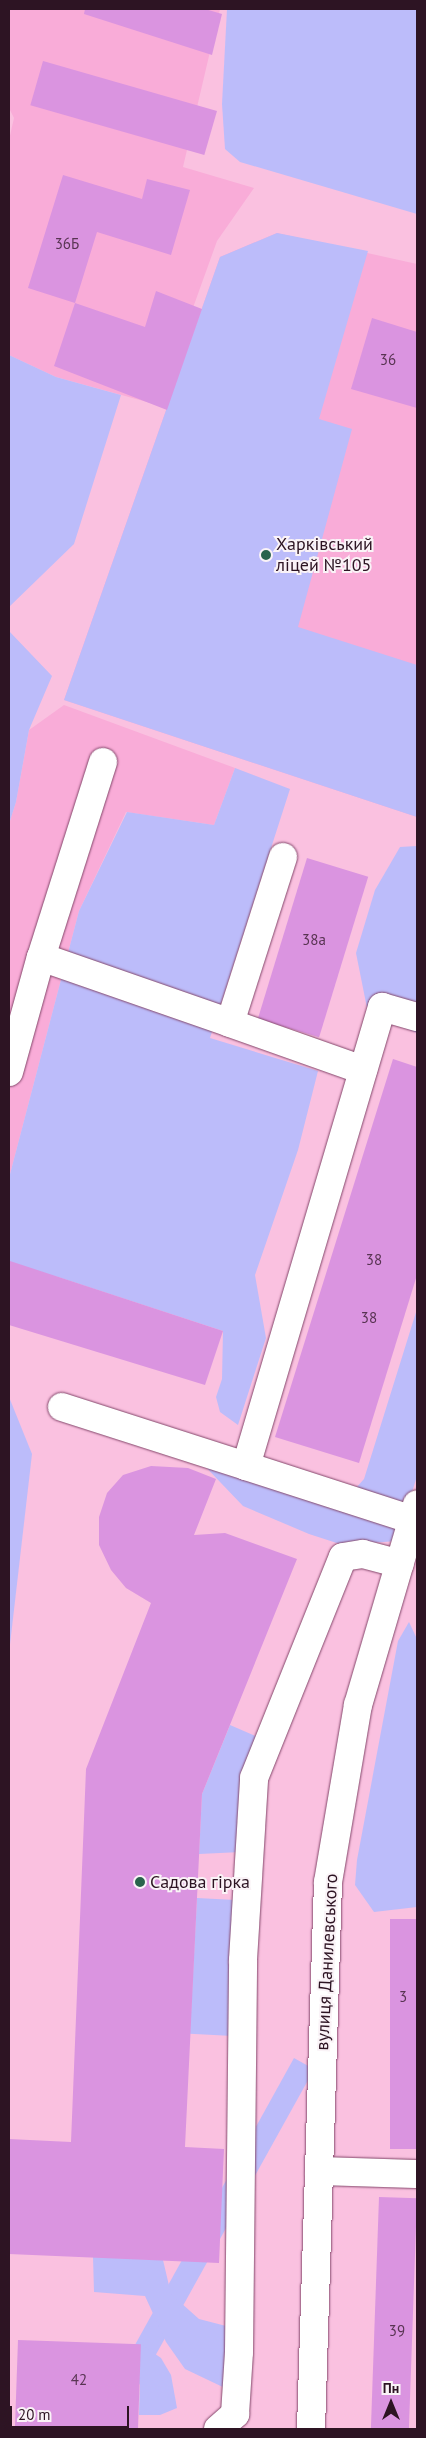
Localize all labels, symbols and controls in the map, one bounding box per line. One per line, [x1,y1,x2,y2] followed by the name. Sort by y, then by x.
[55,235,79,253] house number: 36Б
[380,351,396,369] house number: 36
[276,534,373,576] place label: Харківський ліцей №105
[260,549,272,561] marker: Харківський ліцей №105
[302,931,326,949] house number: 38а
[366,1251,382,1269] house number: 38
[361,1309,377,1327] house number: 38
[150,1871,250,1893] place label: Садова гірка
[312,1873,342,2051] street label: вулиця Данилевського
[134,1876,146,1888] marker: Садова гірка
[399,1988,407,2006] house number: 3
[389,2322,405,2340] house number: 39
[71,2371,87,2389] house number: 42
[366,2378,416,2428] north arrow
[383,2379,399,2397] text: Пн
[12,2396,131,2428] scale bar
[18,2405,51,2424] text: 20 m

